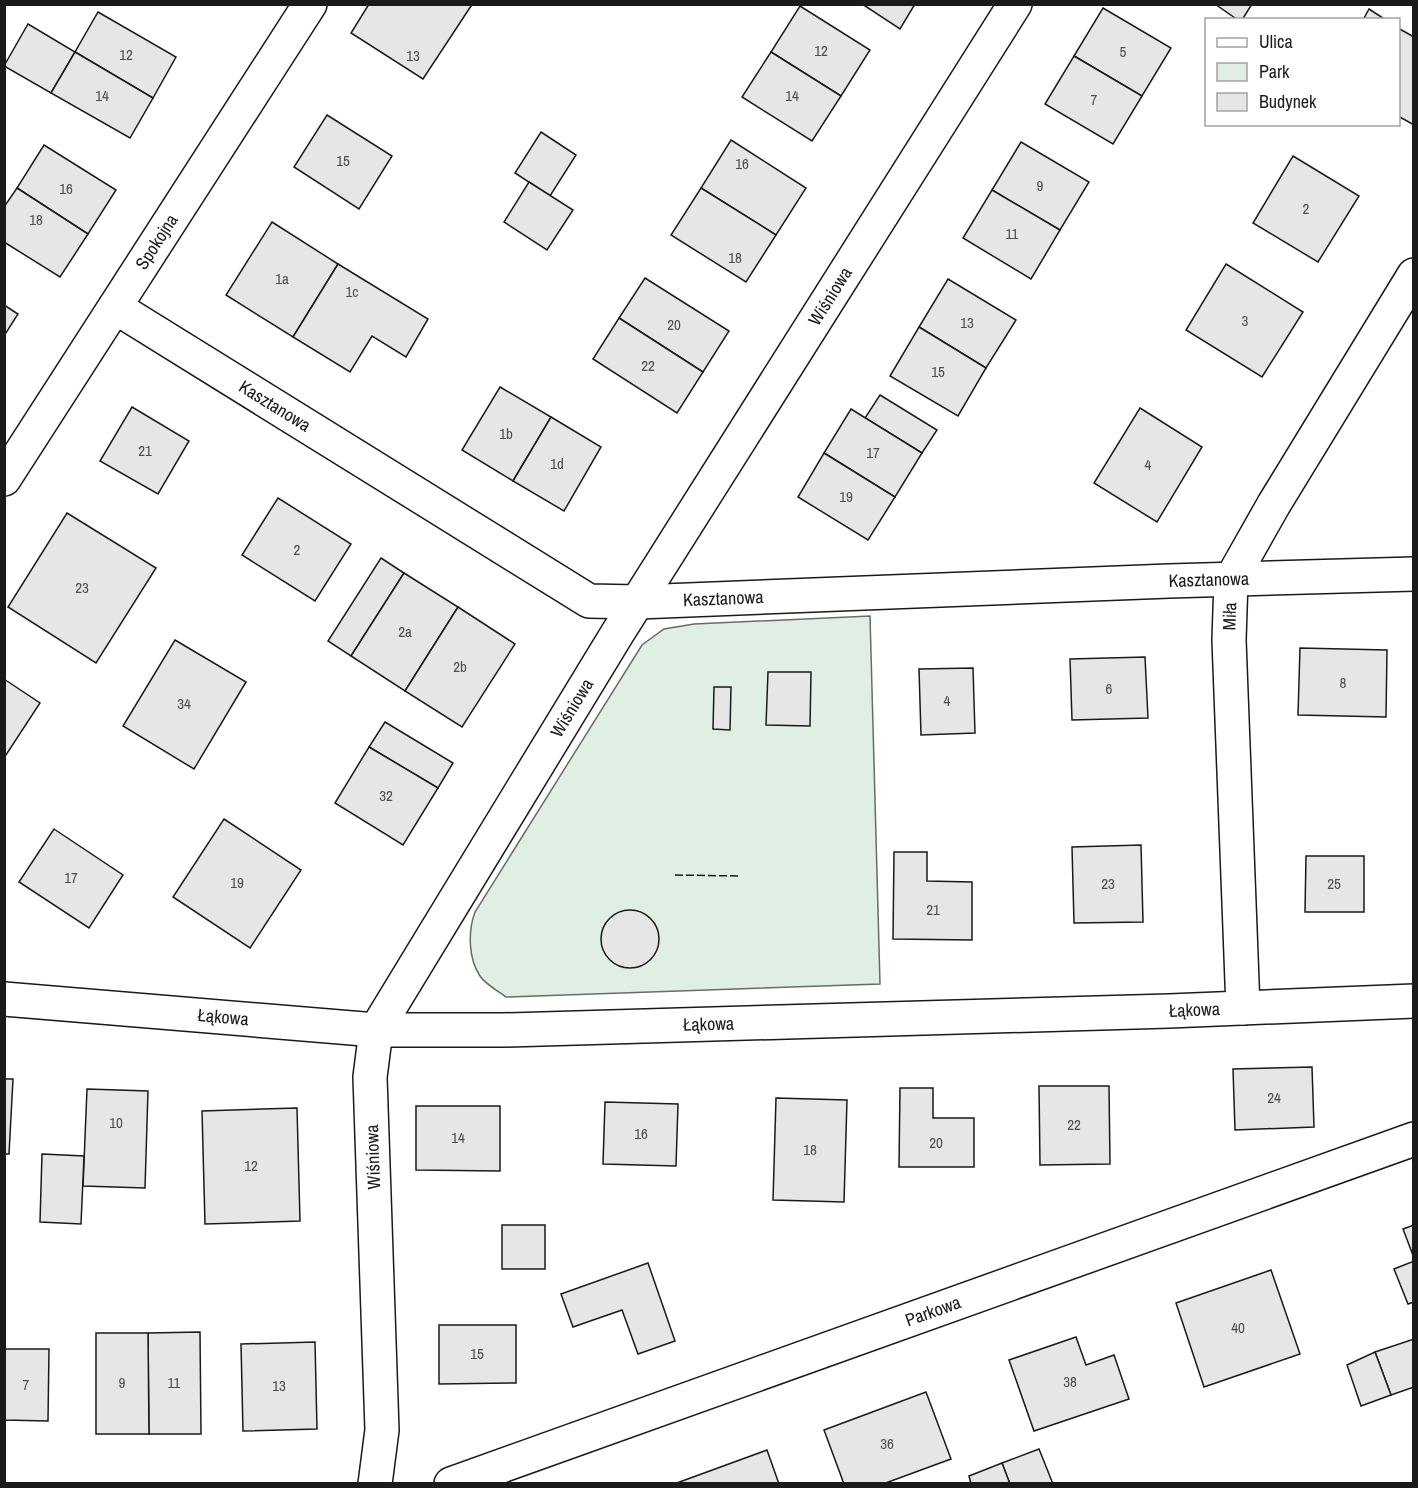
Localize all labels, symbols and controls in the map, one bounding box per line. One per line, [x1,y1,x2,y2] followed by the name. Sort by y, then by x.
[1205,18,1400,126] legend
[1259,29,1293,54] text: Ulica
[814,40,828,61] house number: 12
[1120,41,1127,62] house number: 5
[119,44,133,65] house number: 12
[406,45,420,66] house number: 13
[1259,59,1290,84] text: Park
[95,85,109,106] house number: 14
[785,85,799,106] house number: 14
[1091,89,1098,110] house number: 7
[1259,89,1317,114] text: Budynek
[336,150,350,171] house number: 15
[735,153,749,174] house number: 16
[1037,175,1044,196] house number: 9
[59,178,73,199] house number: 16
[1303,198,1310,219] house number: 2
[29,209,43,230] house number: 18
[129,209,183,274] street label: Spokojna
[1006,223,1019,244] house number: 11
[728,247,742,268] house number: 18
[802,262,858,330] street label: Wiśniowa
[275,268,289,289] house number: 1a
[346,281,359,302] house number: 1c
[1242,310,1249,331] house number: 3
[960,312,974,333] house number: 13
[667,314,681,335] house number: 20
[641,355,655,376] house number: 22
[931,361,945,382] house number: 15
[234,374,316,438] street label: Kasztanowa
[499,423,513,444] house number: 1b
[138,440,152,461] house number: 21
[866,442,880,463] house number: 17
[550,453,564,474] house number: 1d
[1145,454,1152,475] house number: 4
[839,486,853,507] house number: 19
[294,539,301,560] house number: 2
[1168,566,1249,593] street label: Kasztanowa
[75,577,89,598] house number: 23
[682,584,764,612] street label: Kasztanowa
[1216,602,1242,631] street label: Miła
[398,621,412,642] house number: 2a
[453,656,467,677] house number: 2b
[1340,672,1347,693] house number: 8
[544,674,599,742] street label: Wiśniowa
[1106,678,1113,699] house number: 6
[944,690,951,711] house number: 4
[177,693,191,714] house number: 34
[379,785,393,806] house number: 32
[64,867,78,888] house number: 17
[230,872,244,893] house number: 19
[1101,873,1115,894] house number: 23
[1327,873,1341,894] house number: 25
[926,899,940,920] house number: 21
[1168,996,1220,1023] street label: Łąkowa
[197,1002,250,1031] street label: Łąkowa
[683,1010,734,1037] street label: Łąkowa
[1267,1087,1281,1108] house number: 24
[109,1112,123,1133] house number: 10
[1067,1114,1081,1135] house number: 22
[634,1123,648,1144] house number: 16
[359,1124,386,1190] street label: Wiśniowa
[451,1127,465,1148] house number: 14
[929,1132,943,1153] house number: 20
[803,1139,817,1160] house number: 18
[244,1155,258,1176] house number: 12
[902,1289,964,1332] street label: Parkowa
[1231,1317,1245,1338] house number: 40
[470,1343,484,1364] house number: 15
[1063,1371,1077,1392] house number: 38
[119,1372,126,1393] house number: 9
[168,1372,181,1393] house number: 11
[23,1374,30,1395] house number: 7
[272,1375,286,1396] house number: 13
[880,1433,894,1454] house number: 36

